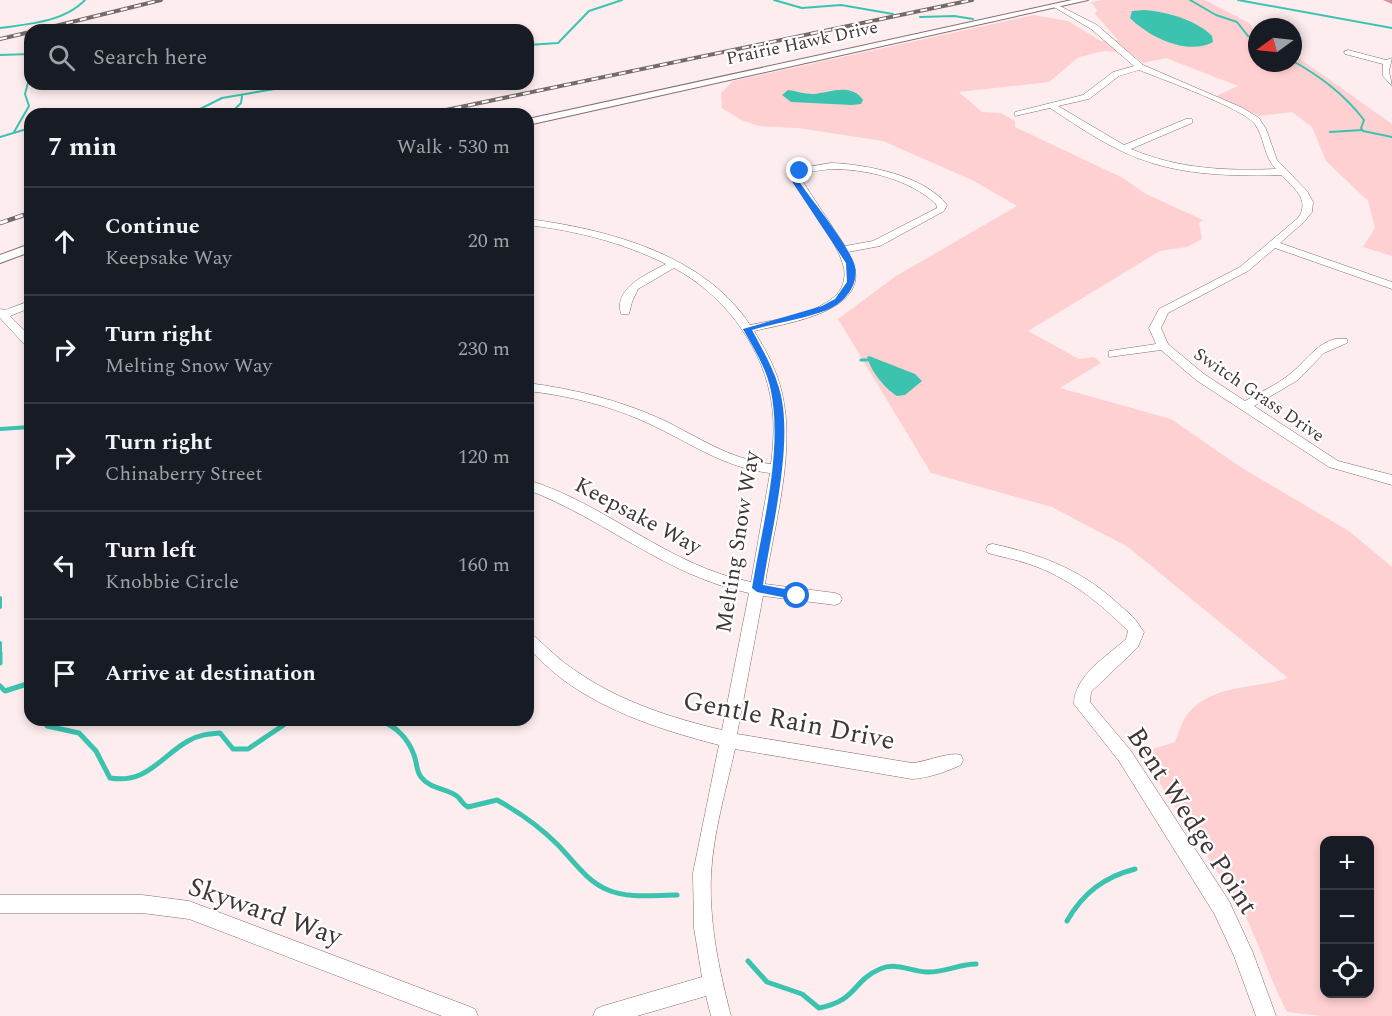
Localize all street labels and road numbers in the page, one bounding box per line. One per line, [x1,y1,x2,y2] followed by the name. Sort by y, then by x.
[724,14,880,72] street label: Prairie Hawk Drive
[1188,341,1330,449] street label: Switch Grass Drive
[707,447,769,635] street label: Melting Snow Way
[569,469,709,564] street label: Keepsake Way
[679,680,899,762] street label: Gentle Rain Drive
[1115,719,1269,923] street label: Bent Wedge Point
[182,866,349,958] street label: Skyward Way

